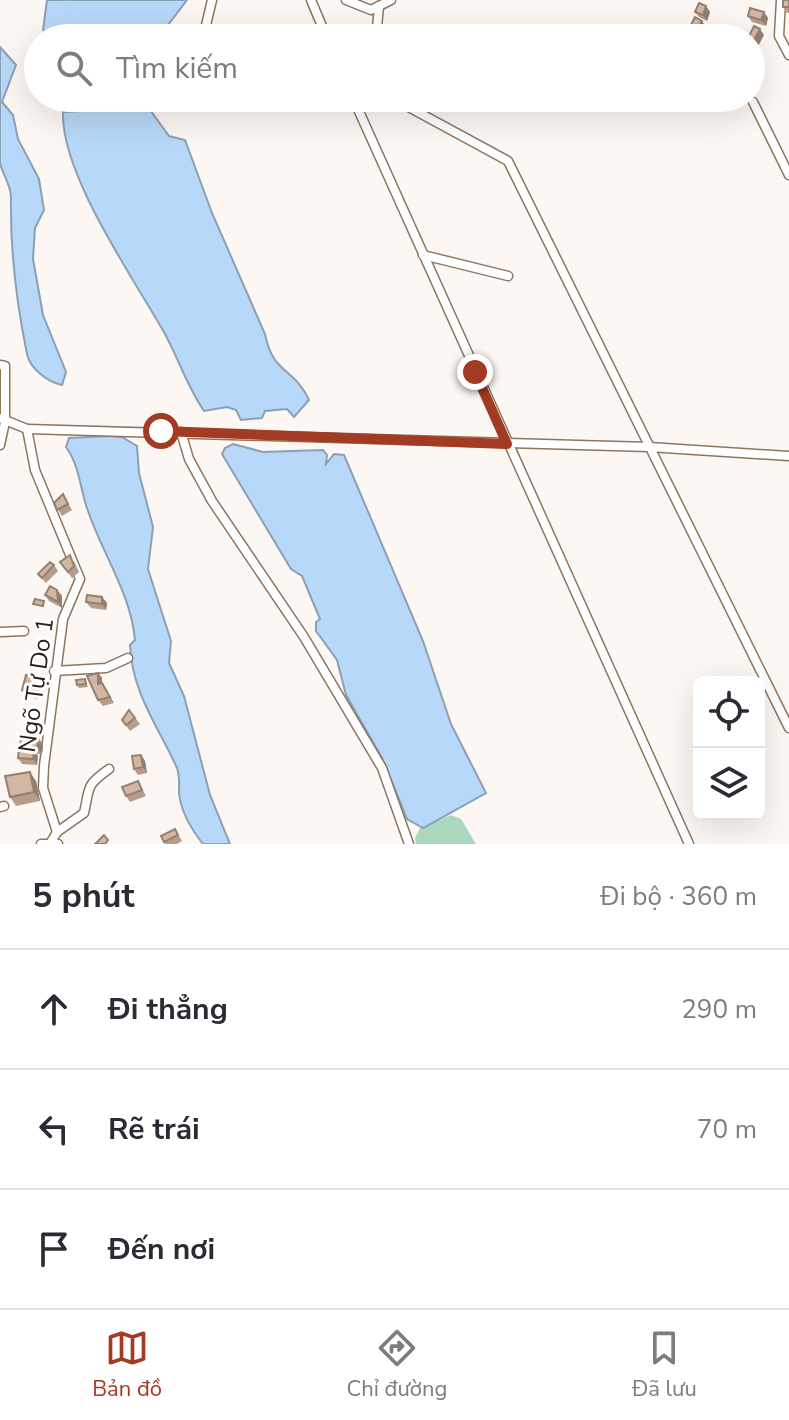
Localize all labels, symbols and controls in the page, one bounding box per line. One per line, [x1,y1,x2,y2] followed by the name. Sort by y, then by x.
[24,24,765,112] search box
[52,46,96,90] icon: search
[116,48,238,89] text: Tìm kiếm
[457,354,493,390] route end
[143,413,179,449] route start
[11,616,61,754] street label: Ngõ Tự Do 1
[693,676,765,820] map controls
[693,676,765,748] button: locate
[693,748,765,820] button: layers
[32,873,135,919] text: 5 phút
[600,879,757,914] text: Đi bộ · 360 m
[32,987,76,1031] icon: ahead
[108,989,228,1030] text: Đi thẳng
[681,992,757,1027] text: 290 m
[32,1107,76,1151] icon: left
[108,1109,200,1150] text: Rẽ trái
[697,1112,757,1147] text: 70 m
[32,1227,76,1271] icon: arrive
[108,1229,215,1270] text: Đến nơi
[92,1326,162,1404] tab: Bản đồ
[347,1326,447,1404] tab: Chỉ đường
[632,1326,697,1404] tab: Đã lưu

